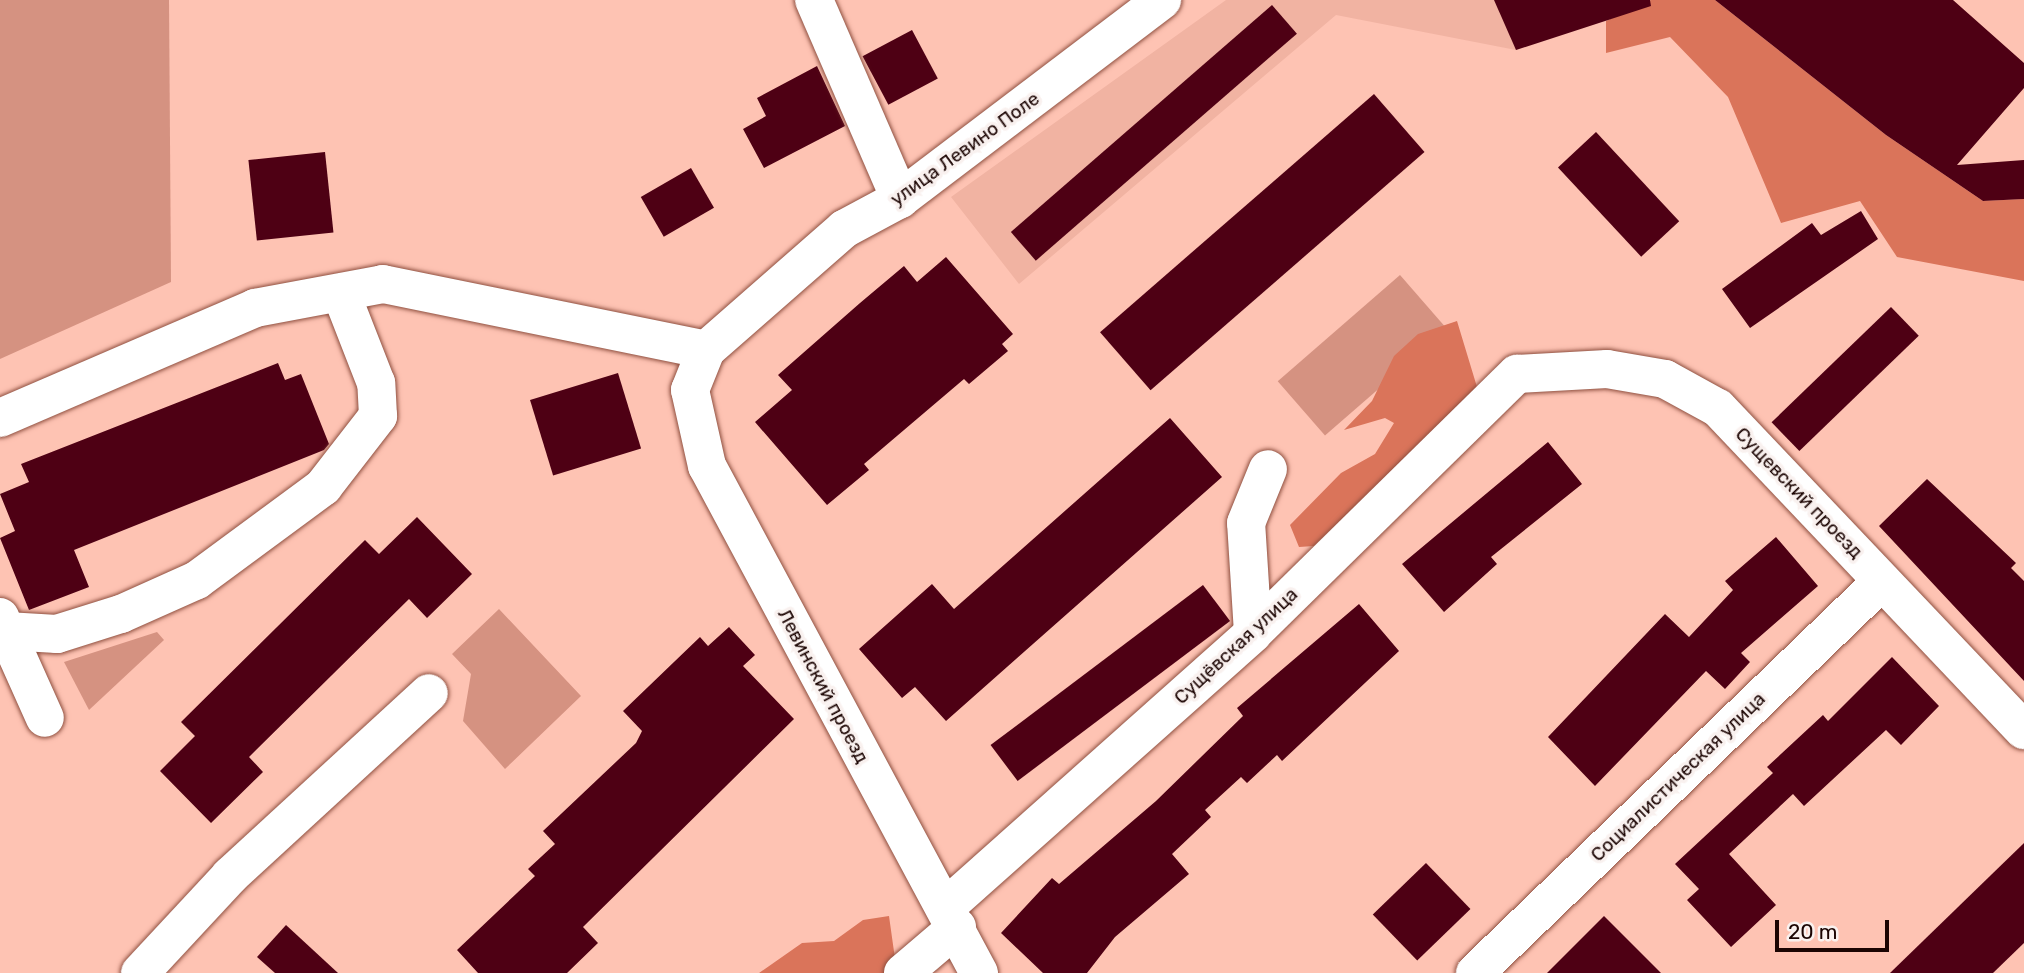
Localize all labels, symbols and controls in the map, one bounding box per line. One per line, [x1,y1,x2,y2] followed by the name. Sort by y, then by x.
[886,87,1044,211] street label: улица Левино Поле
[1731,423,1867,563] street label: Сущевский проезд
[1169,583,1303,709] street label: Сущёвская улица
[773,605,873,767] street label: Левинский проезд
[1586,688,1770,866] street label: Социалистическая улица
[1779,906,1893,950] scale bar
[1788,919,1837,944] text: 20 m

